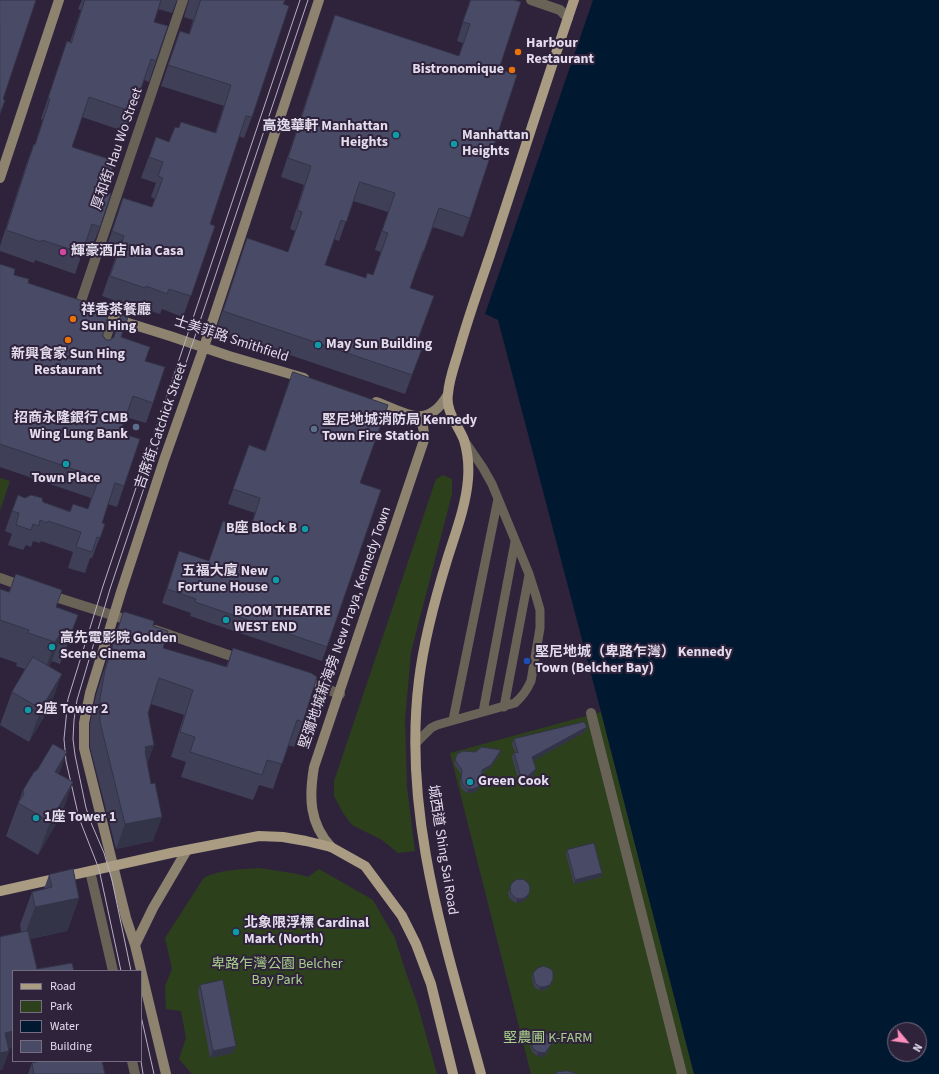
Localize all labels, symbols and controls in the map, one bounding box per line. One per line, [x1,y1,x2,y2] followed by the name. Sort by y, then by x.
[526,36,594,68] place label: Harbour Restaurant
[513,47,523,57] marker: Harbour Restaurant
[412,62,504,78] place label: Bistronomique
[507,65,517,75] marker: Bistronomique
[89,86,147,212] street label: 厚和街 Hau Wo Street
[262,119,388,152] place label: 高逸華軒 Manhattan Heights
[462,128,529,160] place label: Manhattan Heights
[391,130,401,140] marker: 高逸華軒 Manhattan Heights
[449,139,459,149] marker: Manhattan Heights
[71,244,184,260] place label: 輝豪酒店 Mia Casa
[58,247,68,257] marker: 輝豪酒店 Mia Casa
[81,303,151,336] place label: 祥香茶餐廳 Sun Hing
[68,314,78,324] marker: 祥香茶餐廳 Sun Hing
[172,314,290,366] street label: 士美菲路 Smithfield
[63,335,73,345] marker: 新興食家 Sun Hing Restaurant
[326,337,432,353] place label: May Sun Building
[313,340,323,350] marker: May Sun Building
[11,347,125,380] place label: 新興食家 Sun Hing Restaurant
[132,360,192,492] street label: 吉席街 Catchick Street
[14,411,128,444] place label: 招商永隆銀行 CMB Wing Lung Bank
[322,413,477,446] place label: 堅尼地城消防局 Kennedy Town Fire Station
[131,422,141,432] marker: 招商永隆銀行 CMB Wing Lung Bank
[309,424,319,434] marker: 堅尼地城消防局 Kennedy Town Fire Station
[61,459,71,469] marker: Town Place
[31,471,101,487] place label: Town Place
[297,505,395,751] street label: 堅彌地城新海旁 New Praya, Kennedy Town
[226,521,297,537] place label: B座 Block B
[300,524,310,534] marker: B座 Block B
[178,564,268,596] place label: 五福大廈 New Fortune House
[271,575,281,585] marker: 五福大廈 New Fortune House
[234,604,331,636] place label: BOOM THEATRE WEST END
[221,615,231,625] marker: BOOM THEATRE WEST END
[60,631,177,664] place label: 高先電影院 Golden Scene Cinema
[47,642,57,652] marker: 高先電影院 Golden Scene Cinema
[535,645,732,678] place label: 堅尼地城（卑路乍灣） Kennedy Town (Belcher Bay)
[522,656,532,666] marker: 堅尼地城（卑路乍灣） Kennedy Town (Belcher Bay)
[36,702,108,718] place label: 2座 Tower 2
[23,705,33,715] marker: 2座 Tower 2
[478,774,549,790] place label: Green Cook
[465,777,475,787] marker: Green Cook
[423,784,461,916] street label: 城西道 Shing Sai Road
[44,810,116,826] place label: 1座 Tower 1
[31,813,41,823] marker: 1座 Tower 1
[244,916,369,948] place label: 北象限浮標 Cardinal Mark (North)
[231,927,241,937] marker: 北象限浮標 Cardinal Mark (North)
[211,957,343,990] park label: 卑路乍灣公園 Belcher Bay Park
[12,970,142,1062] legend
[50,978,76,995] text: Road
[50,998,72,1015] text: Park
[50,1018,79,1035] text: Water
[887,1022,927,1062] north arrow
[504,1031,592,1047] park label: 堅農圃 K-FARM
[50,1038,92,1055] text: Building
[909,1041,925,1054] text: N

